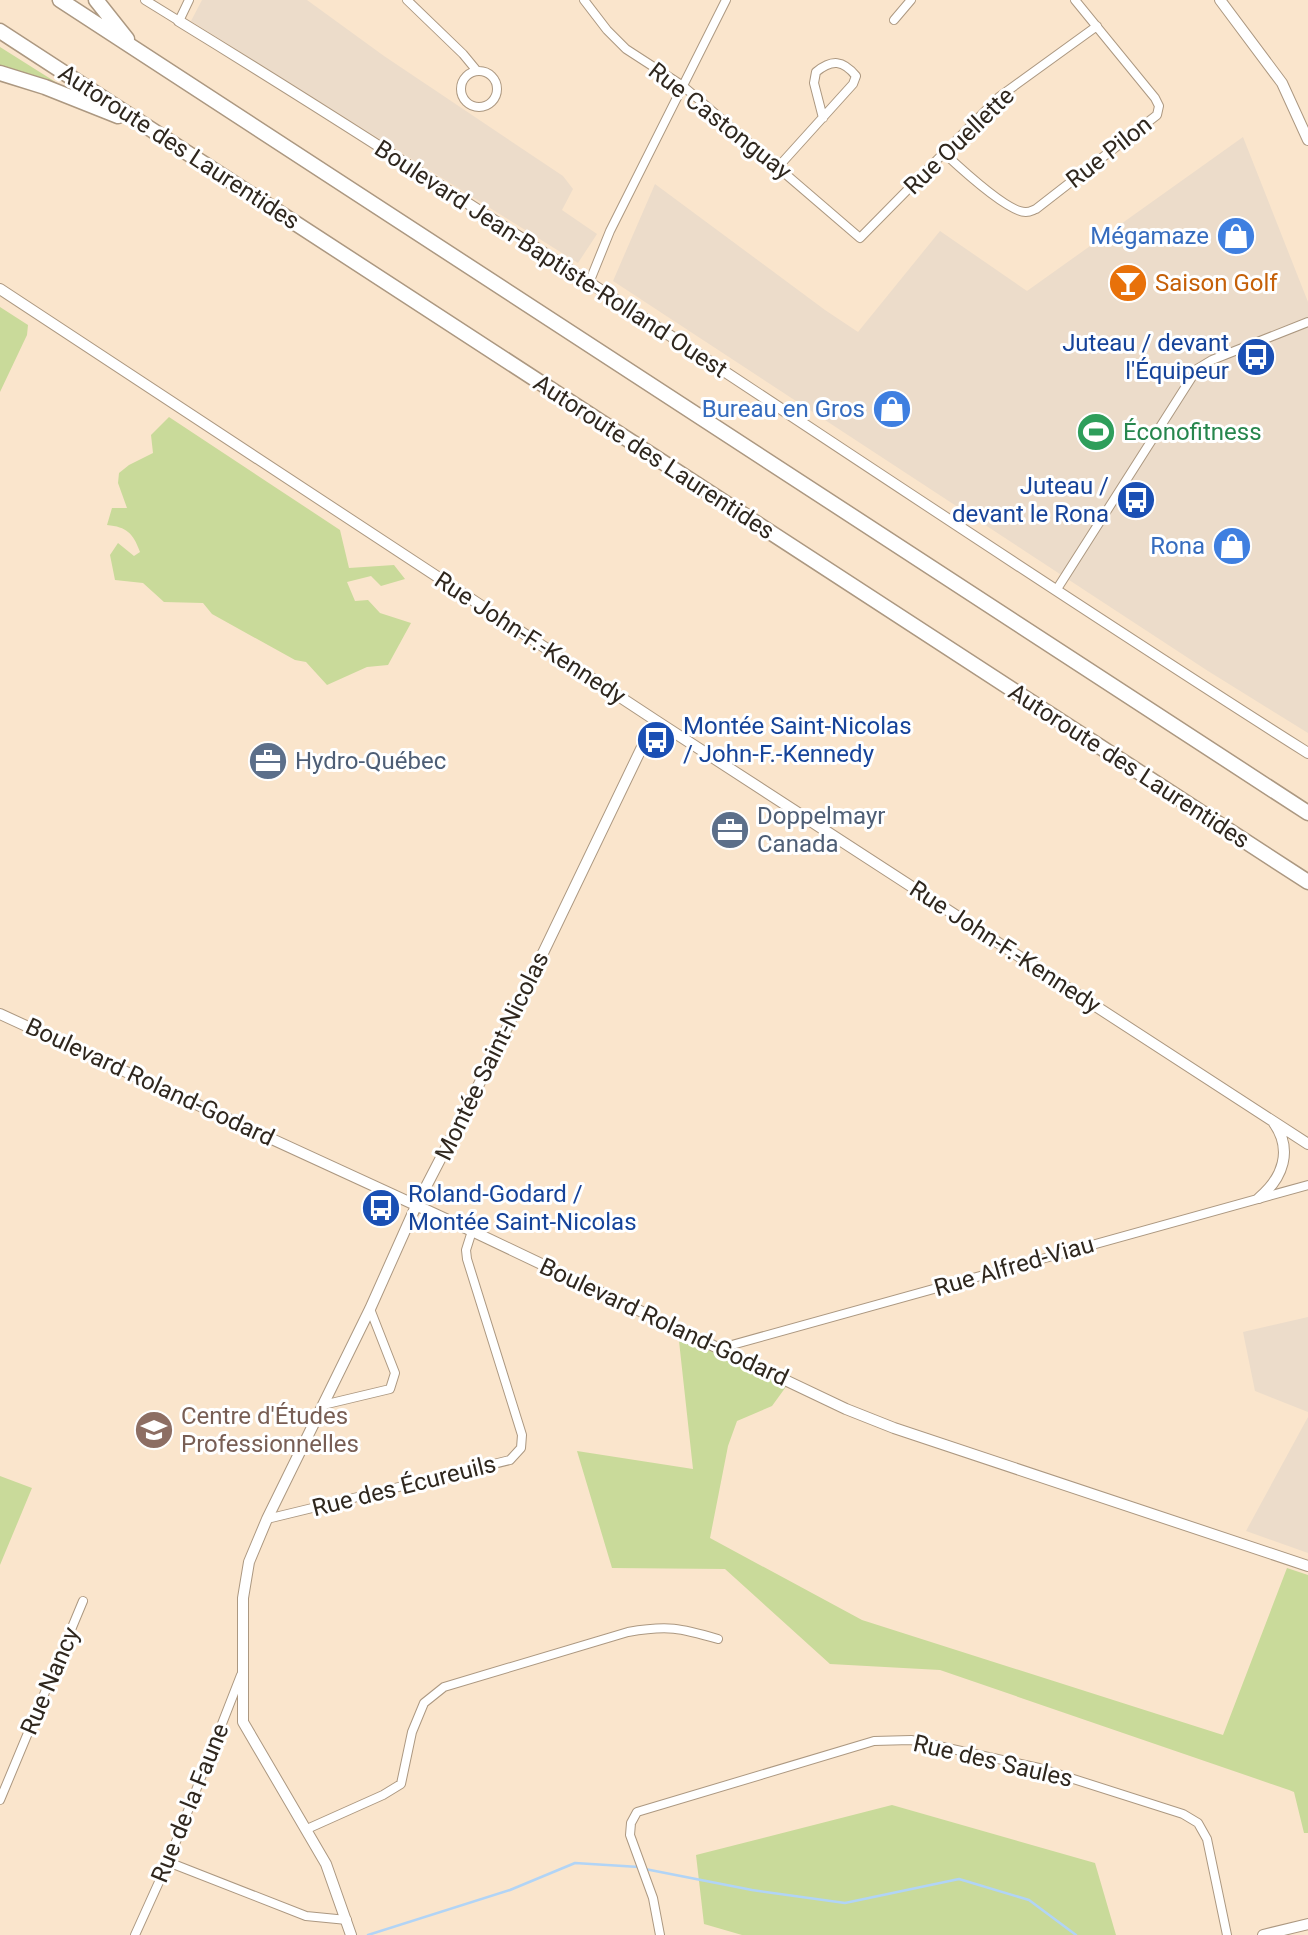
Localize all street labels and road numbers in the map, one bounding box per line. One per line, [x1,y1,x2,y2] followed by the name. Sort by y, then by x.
[643,57,797,186] street label: Rue Castonguay
[53,59,305,235] street label: Autoroute des Laurentides
[898,82,1020,200] street label: Rue Ouellette
[1061,110,1157,194] street label: Rue Pilon
[370,134,733,384] street label: Boulevard Jean-Baptiste-Rolland Ouest
[528,369,780,545] street label: Autoroute des Laurentides
[429,566,631,710] street label: Rue John-F.-Kennedy
[1003,678,1255,854] street label: Autoroute des Laurentides
[904,875,1106,1019] street label: Rue John-F.-Kennedy
[429,947,555,1165] street label: Montée Saint-Nicolas
[21,1012,279,1152] street label: Boulevard Roland-Godard
[931,1230,1097,1302] street label: Rue Alfred-Viau
[535,1252,793,1392] street label: Boulevard Roland-Godard
[309,1450,499,1522] street label: Rue des Écureuils
[15,1622,85,1739] street label: Rue Nancy
[145,1719,235,1887] street label: Rue de la Faune
[911,1729,1075,1793] street label: Rue des Saules

